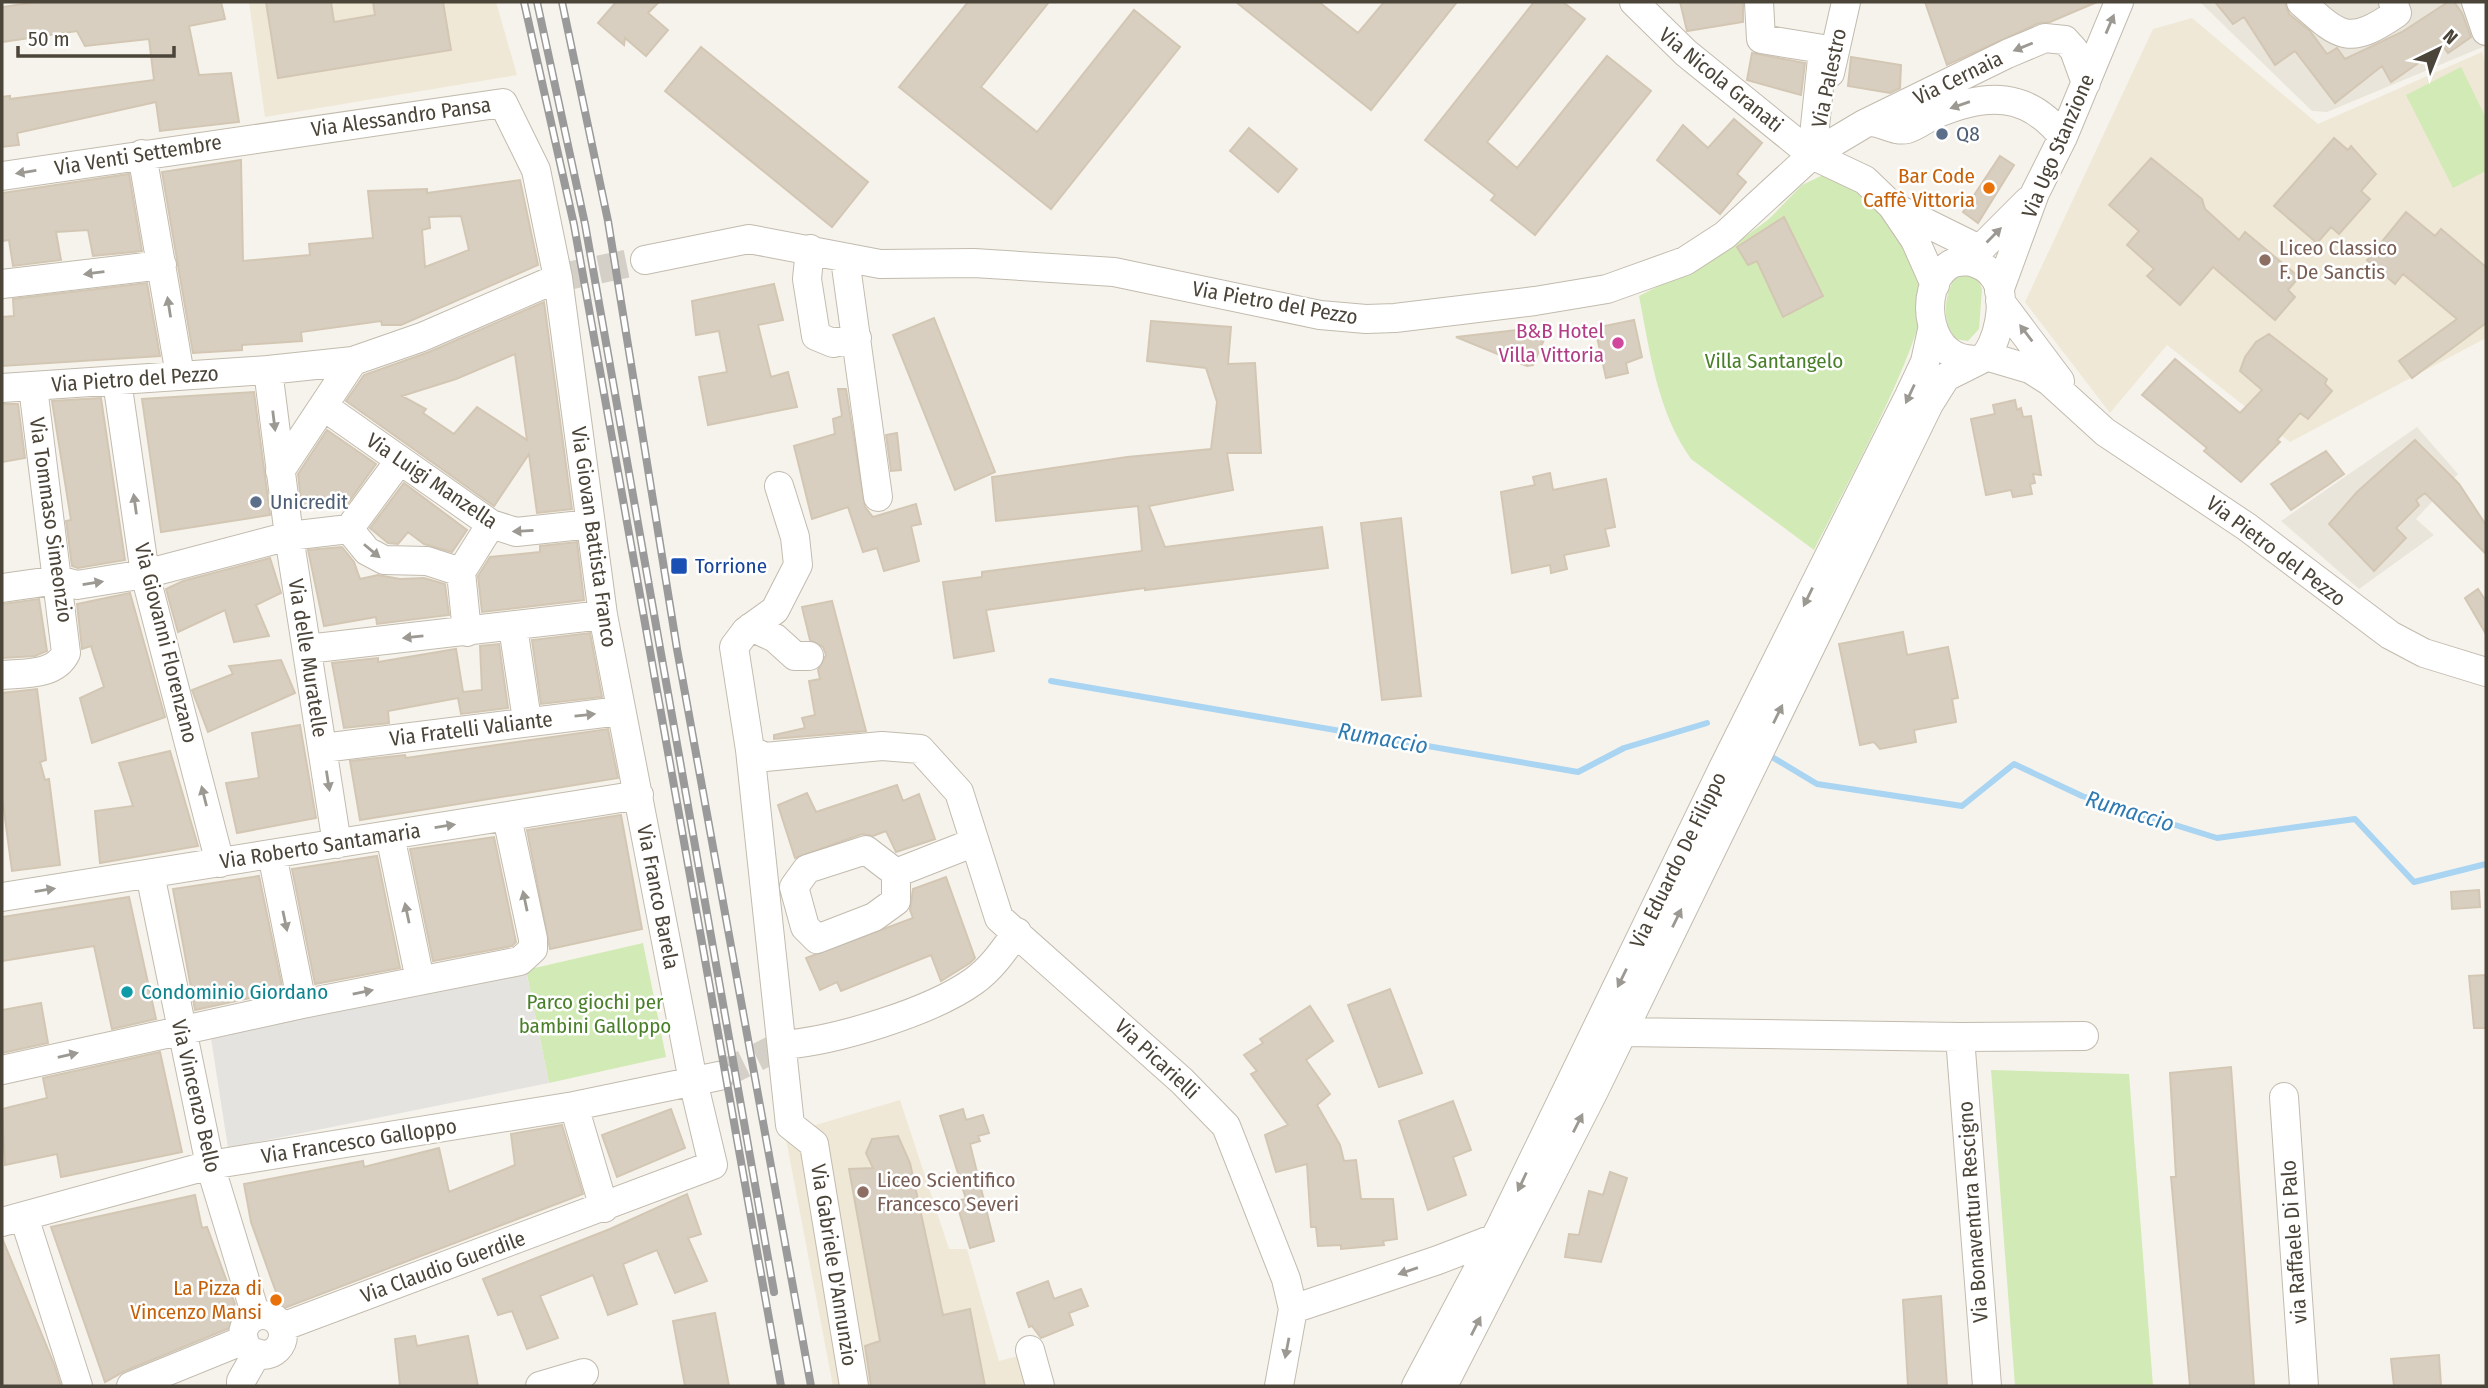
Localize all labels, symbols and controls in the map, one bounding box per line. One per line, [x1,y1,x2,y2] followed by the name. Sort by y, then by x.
[18,14,173,58] scale bar
[2105,14,2116,35] one-way arrow
[2404,14,2474,84] north arrow
[1654,22,1788,138] street label: Via Nicola Granati
[2438,25,2462,49] text: N
[28,26,70,52] text: 50 m
[1806,26,1852,130] street label: Via Palestro
[2012,42,2033,53] one-way arrow
[1909,45,2007,111] street label: Via Cernaia
[2016,70,2100,222] street label: Via Ugo Stanzione
[309,92,493,142] street label: Via Alessandro Pansa
[1949,100,1970,111] one-way arrow
[1956,121,1980,147] place label: Q8
[1934,126,1950,142] marker: Q8
[53,129,223,181] street label: Via Venti Settembre
[1863,163,1975,213] place label: Bar Code Caffè Vittoria
[15,167,37,178] one-way arrow
[1981,180,1997,196] marker: Bar Code Caffè Vittoria
[1986,226,2003,243] one-way arrow
[2279,235,2397,285] place label: Liceo Classico F. De Sanctis
[2257,252,2273,268] marker: Liceo Classico F. De Sanctis
[83,267,105,278] one-way arrow
[1190,276,1360,330] street label: Via Pietro del Pezzo
[163,296,174,318] one-way arrow
[1498,318,1604,368] place label: B&B Hotel Villa Vittoria
[2019,324,2033,342] one-way arrow
[1610,335,1626,351] marker: B&B Hotel Villa Vittoria
[1705,348,1843,374] park label: Villa Santangelo
[50,360,220,398] street label: Via Pietro del Pezzo
[1904,384,1916,404] one-way arrow
[268,410,279,432] one-way arrow
[24,416,78,624] street label: Via Tommaso Simeonzio
[566,425,622,649] street label: Via Giovan Battista Franco
[361,428,503,534] street label: Via Luigi Manzella
[270,489,348,515] place label: Unicredit
[2201,490,2351,612] street label: Via Pietro del Pezzo
[129,493,140,515] one-way arrow
[248,494,264,510] marker: Unicredit
[512,525,534,536] one-way arrow
[129,540,203,746] street label: Via Giovanni Florenzano
[363,544,381,559] one-way arrow
[695,553,767,579] place label: Torrione
[669,556,689,576] marker: Torrione
[82,577,104,588] one-way arrow
[283,577,333,739] street label: Via delle Muratelle
[1802,587,1813,607] one-way arrow
[402,632,424,643] one-way arrow
[1773,704,1784,724] one-way arrow
[388,706,554,752] street label: Via Fratelli Valiante
[574,709,596,720] one-way arrow
[1336,716,1430,760] water label: Rumaccio
[1624,768,1732,952] street label: Via Eduardo De Filippo
[323,770,334,792] one-way arrow
[2082,784,2178,838] water label: Rumaccio
[198,785,209,807] one-way arrow
[218,817,422,875] street label: Via Roberto Santamaria
[434,820,456,831] one-way arrow
[631,822,685,972] street label: Via Franco Barela
[34,885,56,896] one-way arrow
[519,890,530,912] one-way arrow
[401,902,412,924] one-way arrow
[1672,908,1683,928] one-way arrow
[280,910,291,932] one-way arrow
[1616,968,1627,988] one-way arrow
[141,979,328,1005] place label: Condominio Giordano
[119,984,135,1000] marker: Condominio Giordano
[352,986,374,997] one-way arrow
[519,989,671,1039] park label: Parco giochi per bambini Galloppo
[1109,1013,1205,1105] street label: Via Picarielli
[166,1017,226,1175] street label: Via Vincenzo Bello
[58,1050,80,1061] one-way arrow
[1952,1100,1994,1324] street label: Via Bonaventura Rescigno
[259,1113,459,1169] street label: Via Francesco Galloppo
[1573,1113,1584,1133] one-way arrow
[2275,1159,2313,1325] street label: via Raffaele Di Palo
[805,1162,863,1368] street label: Via Gabriele D'Annunzio
[877,1167,1019,1217] place label: Liceo Scientifico Francesco Severi
[1516,1172,1527,1192] one-way arrow
[855,1184,871,1200] marker: Liceo Scientifico Francesco Severi
[357,1225,529,1309] street label: Via Claudio Guerdile
[1398,1266,1419,1277] one-way arrow
[130,1275,262,1325] place label: La Pizza di Vincenzo Mansi
[268,1292,284,1308] marker: La Pizza di Vincenzo Mansi
[1470,1316,1481,1336] one-way arrow
[1281,1337,1292,1359] one-way arrow

